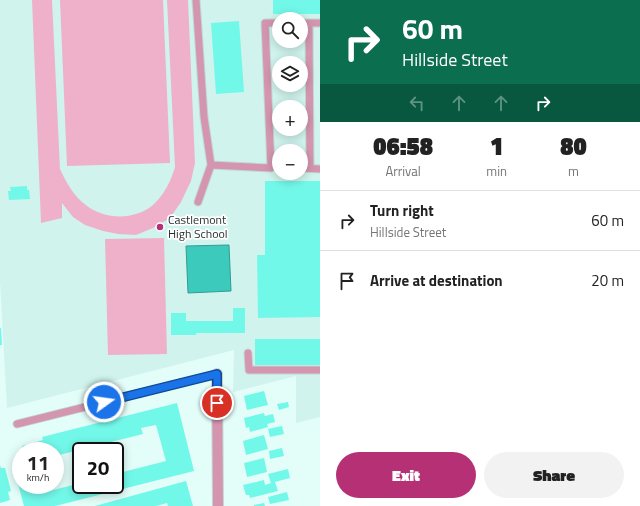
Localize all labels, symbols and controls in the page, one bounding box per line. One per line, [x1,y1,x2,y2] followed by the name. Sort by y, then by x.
[402,7,463,50] text: 60 m
[272,12,308,180] map controls
[272,12,308,48] button: search
[336,16,388,68] icon: right
[402,46,508,73] text: Hillside Street
[272,56,308,92] button: layers
[406,92,428,114] icon: left
[448,92,470,114] icon: ahead
[490,92,512,114] icon: ahead
[532,92,554,114] icon: right
[272,100,308,136] button: +
[373,128,433,164] text: 06:58
[490,128,503,164] text: 1
[560,128,587,164] text: 80
[272,144,308,180] button: −
[386,161,421,181] text: Arrival
[486,161,507,181] text: min
[568,161,579,181] text: m
[370,199,434,222] text: Turn right
[591,209,624,232] text: 60 m
[168,210,228,243] place label: Castlemont High School
[336,210,358,232] icon: right
[155,222,165,232] marker: Castlemont High School
[370,222,446,242] text: Hillside Street
[370,269,503,292] text: Arrive at destination
[591,269,624,292] text: 20 m
[336,270,358,292] icon: arrive
[83,381,125,423] position arrow
[200,386,234,420] pin
[206,392,228,414] icon: arrive
[72,442,124,494] speed limit sign: 20
[27,447,49,478] text: 11
[336,452,476,498] button: Exit
[484,452,624,498] button: Share
[27,470,49,485] text: km/h

